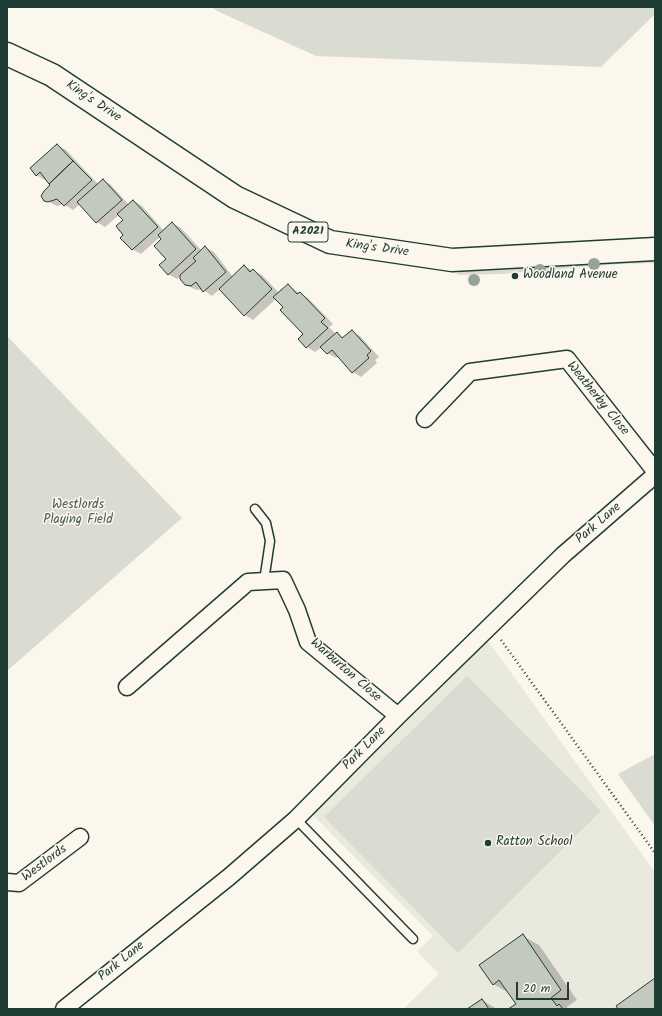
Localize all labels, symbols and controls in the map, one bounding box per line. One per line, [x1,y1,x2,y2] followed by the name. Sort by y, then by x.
[62,78,124,126] street label: King's Drive
[288,222,328,242] road number: A2021
[344,237,410,261] street label: King's Drive
[523,268,618,284] place label: Woodland Avenue
[510,271,520,281] marker: Woodland Avenue
[562,359,632,439] street label: Weatherby Close
[43,498,113,529] park label: Westlords Playing Field
[573,500,625,548] street label: Park Lane
[306,636,384,706] street label: Warburton Close
[340,724,390,774] street label: Park Lane
[496,835,572,851] place label: Ratton School
[483,838,493,848] marker: Ratton School
[20,842,70,886] street label: Westlords
[96,939,148,985] street label: Park Lane
[518,974,571,1000] scale bar
[523,979,550,998] text: 20 m

